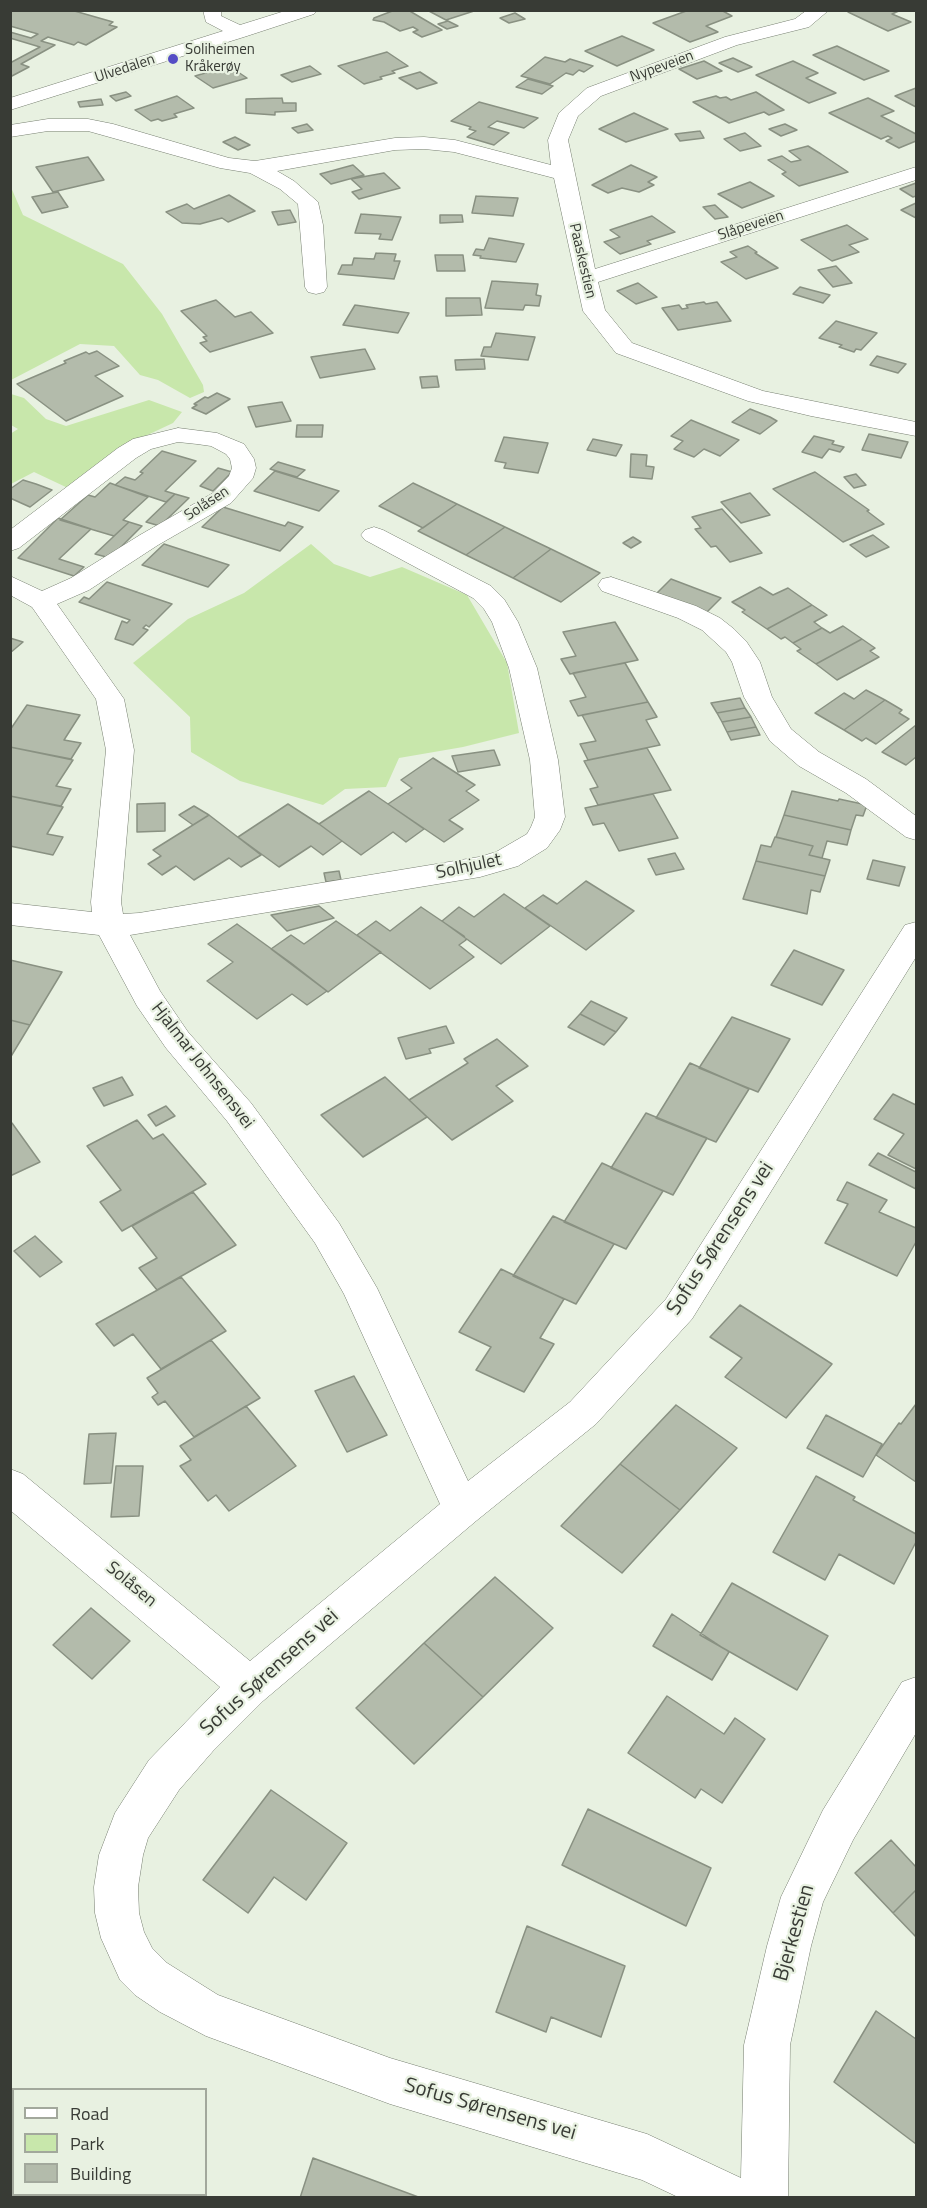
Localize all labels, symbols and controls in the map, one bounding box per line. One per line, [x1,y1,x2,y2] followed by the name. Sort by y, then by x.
[185,41,255,76] place label: Soliheimen Kråkerøy
[628,47,696,87] street label: Nypeveien
[93,51,157,87] street label: Ulvedalen
[166,52,180,66] marker: Soliheimen Kråkerøy
[716,207,786,245] street label: Slåpeveien
[565,222,599,300] street label: Paaskestien
[181,483,233,525] street label: Solåsen
[434,850,504,884] street label: Solhjulet
[146,999,258,1133] street label: Hjalmar Johnsensvei
[662,1158,780,1320] street label: Sofus Sørensens vei
[101,1558,161,1612] street label: Solåsen
[196,1604,344,1742] street label: Sofus Sørensens vei
[769,1882,821,1984] street label: Bjerkestien
[401,2073,579,2147] street label: Sofus Sørensens vei
[12,2088,207,2196] legend
[70,2100,109,2127] text: Road
[70,2130,104,2157] text: Park
[70,2160,131,2187] text: Building

